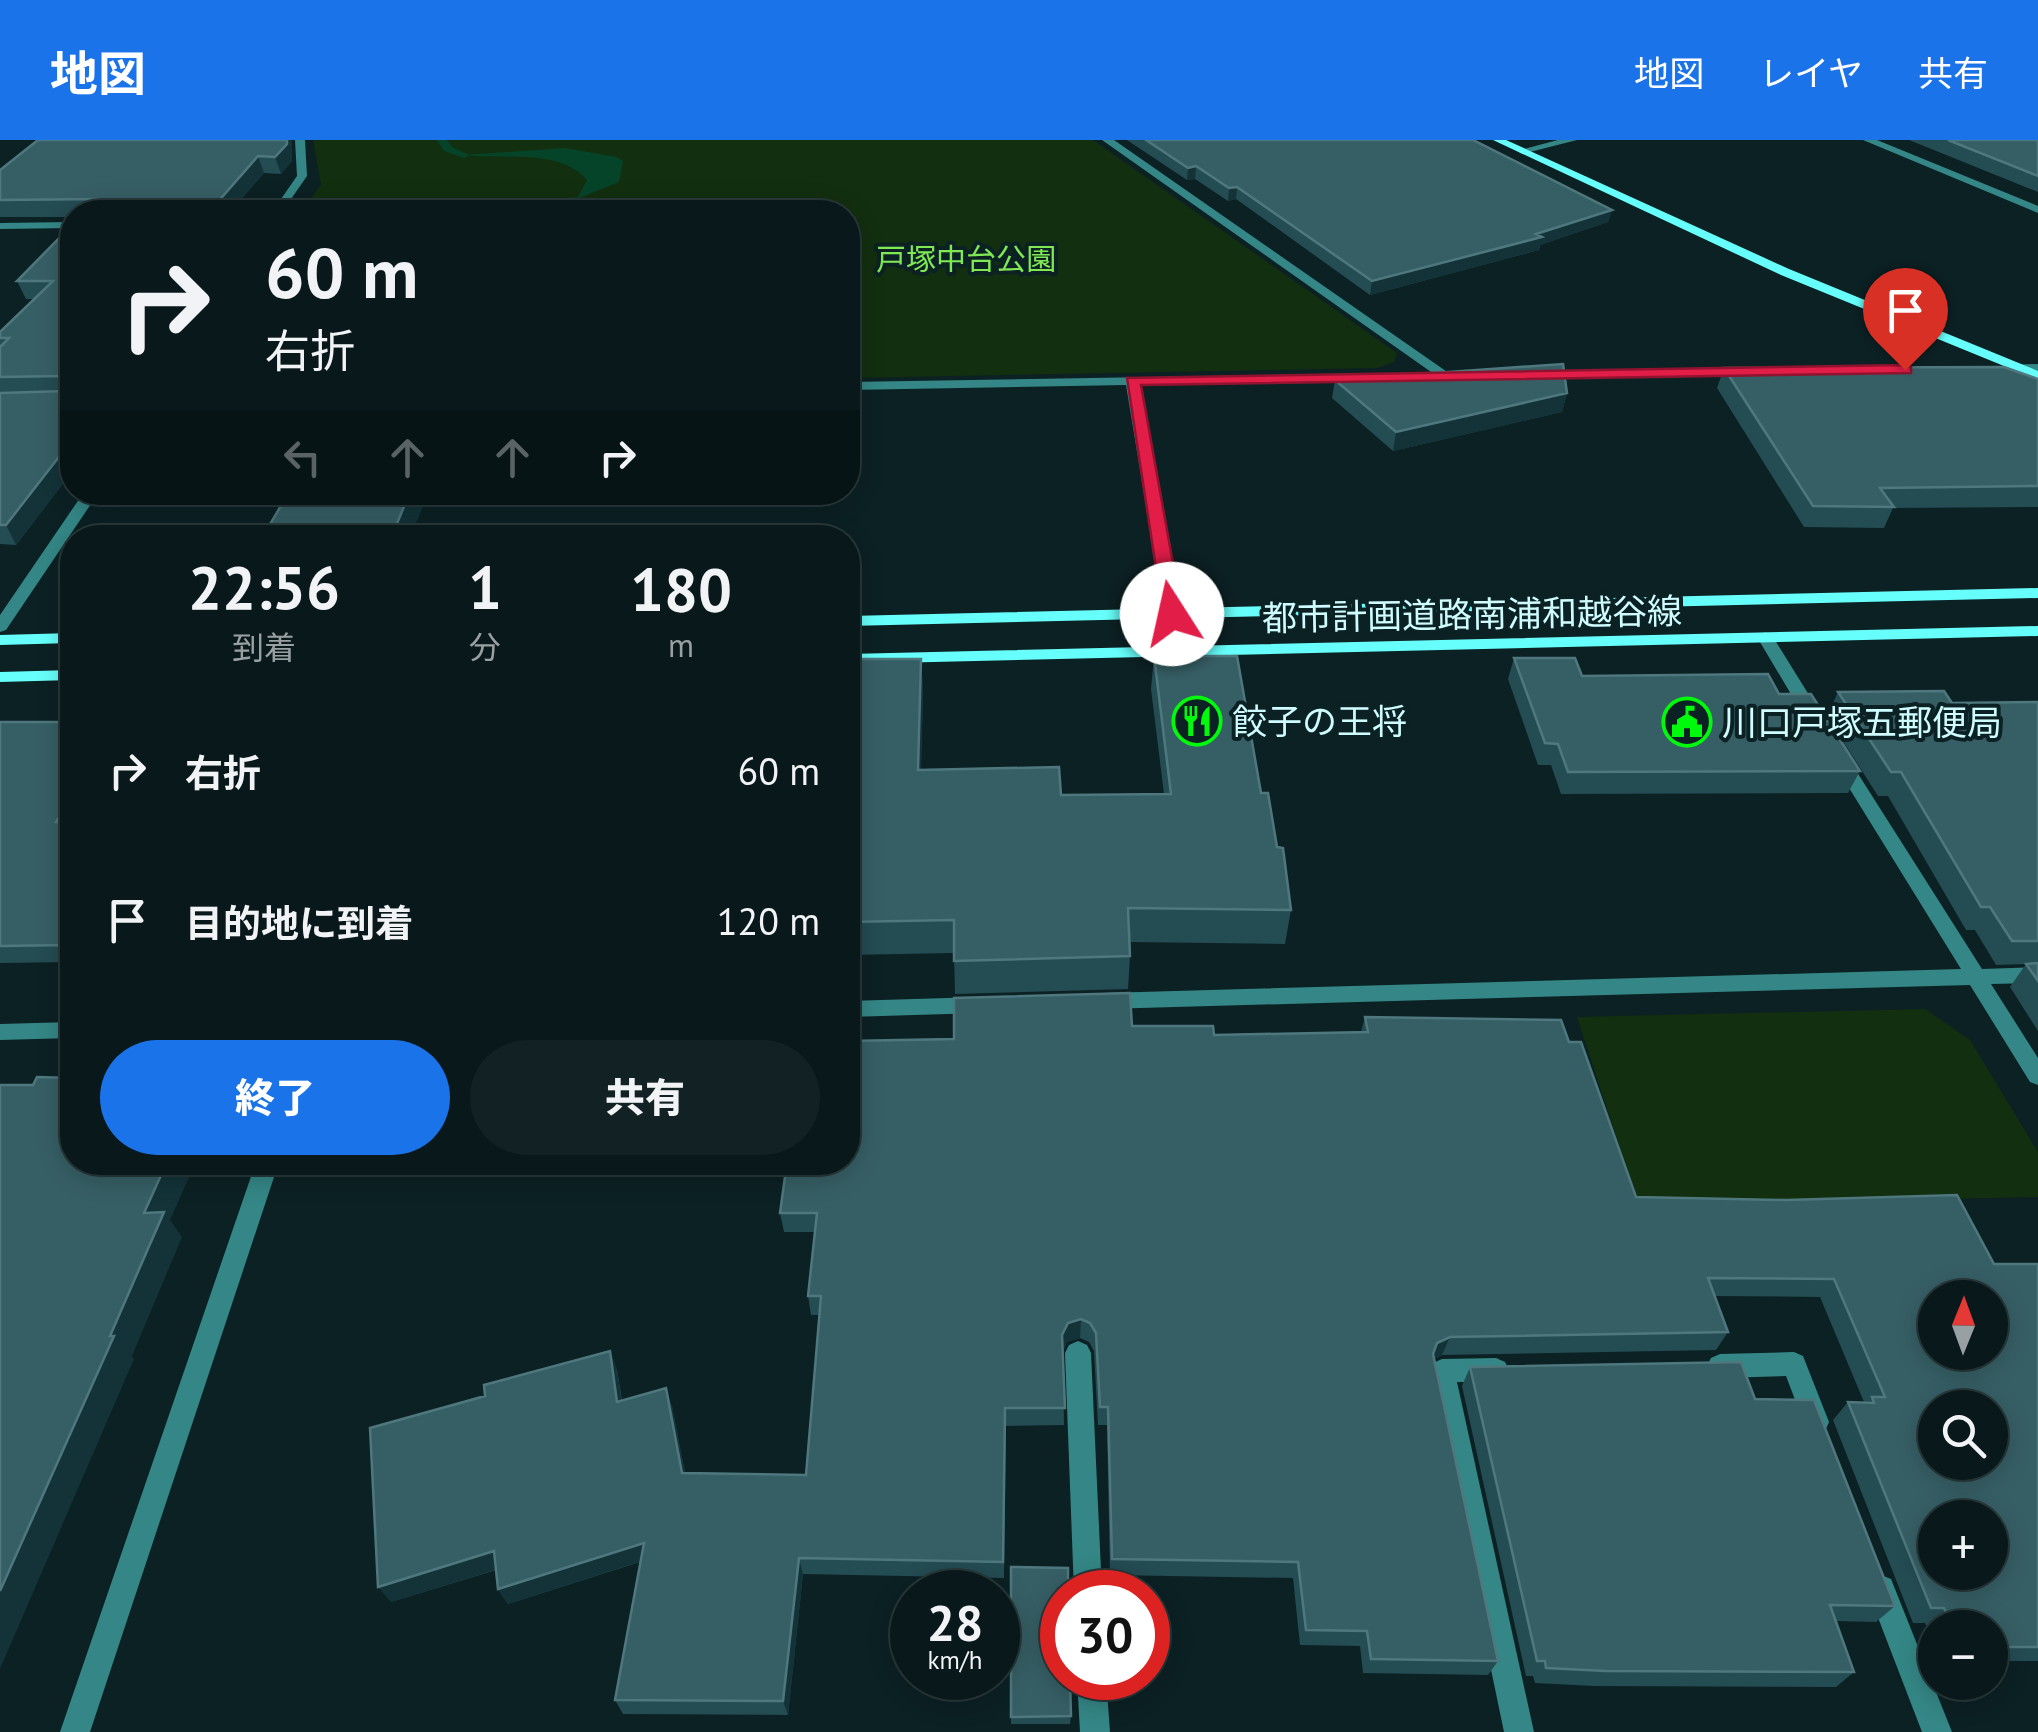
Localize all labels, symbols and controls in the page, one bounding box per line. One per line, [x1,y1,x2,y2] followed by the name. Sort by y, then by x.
[50,42,146,104] text: 地図
[1634,50,1704,96] text: 地図
[1759,50,1863,96] text: レイヤ
[1918,50,1988,96] text: 共有
[265,227,418,317] text: 60 m
[876,239,1056,278] park label: 戸塚中台公園
[100,240,230,370] icon: right
[1863,268,1948,371] pin
[1878,283,1933,338] icon: arrive
[265,321,355,379] text: 右折
[275,430,330,485] icon: left
[380,430,435,485] icon: ahead
[485,430,540,485] icon: ahead
[590,430,645,485] icon: right
[188,548,340,626] text: 22:56
[468,548,502,626] text: 1
[630,550,732,628] text: 180
[1120,562,1224,666] position arrow
[1262,587,1682,641] street label: 都市計画道路南浦和越谷線
[668,624,694,666] text: m
[232,626,296,668] text: 到着
[469,626,501,668] text: 分
[1171,695,1223,747] restaurant icon: 餃子の王将
[1661,696,1713,748] public building icon: 川口戸塚五郵便局
[1232,698,1407,744] place label: 餃子の王将
[1722,699,2002,745] place label: 川口戸塚五郵便局
[100,743,155,798] icon: right
[738,746,820,795] text: 60 m
[185,748,261,797] text: 右折
[100,893,155,948] icon: arrive
[717,896,820,945] text: 120 m
[185,898,413,947] text: 目的地に到着
[100,1040,450,1155] button: 終了
[470,1040,820,1155] button: 共有
[1918,1280,2008,1370] north arrow
[1918,1280,2008,1700] map controls
[1918,1390,2008,1480] button: search
[1918,1500,2008,1590] button: +
[1040,1570,1170,1700] speed limit sign: 30
[927,1590,983,1655] text: 28
[1918,1610,2008,1700] button: −
[928,1644,982,1676] text: km/h

